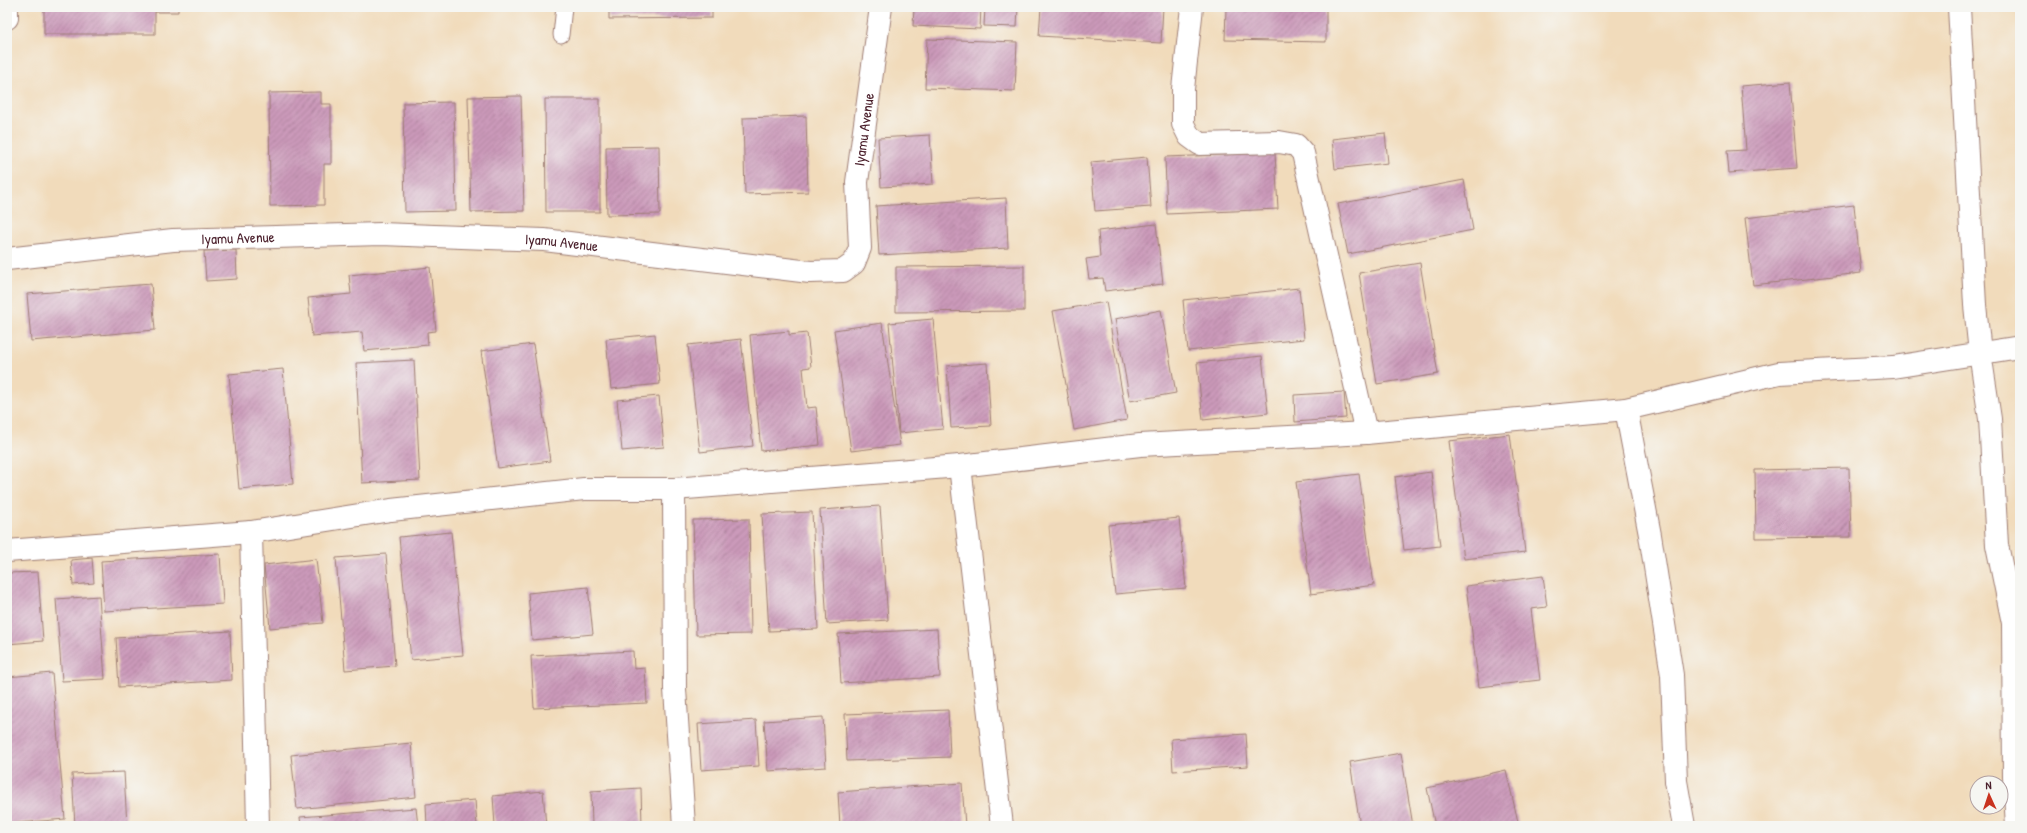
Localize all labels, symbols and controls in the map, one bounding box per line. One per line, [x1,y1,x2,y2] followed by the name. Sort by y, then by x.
[848,92,879,167] street label: Iyamu Avenue
[201,226,275,249] street label: Iyamu Avenue
[525,228,599,256] street label: Iyamu Avenue
[1969,775,2009,815] north arrow
[1985,778,1992,792] text: N

